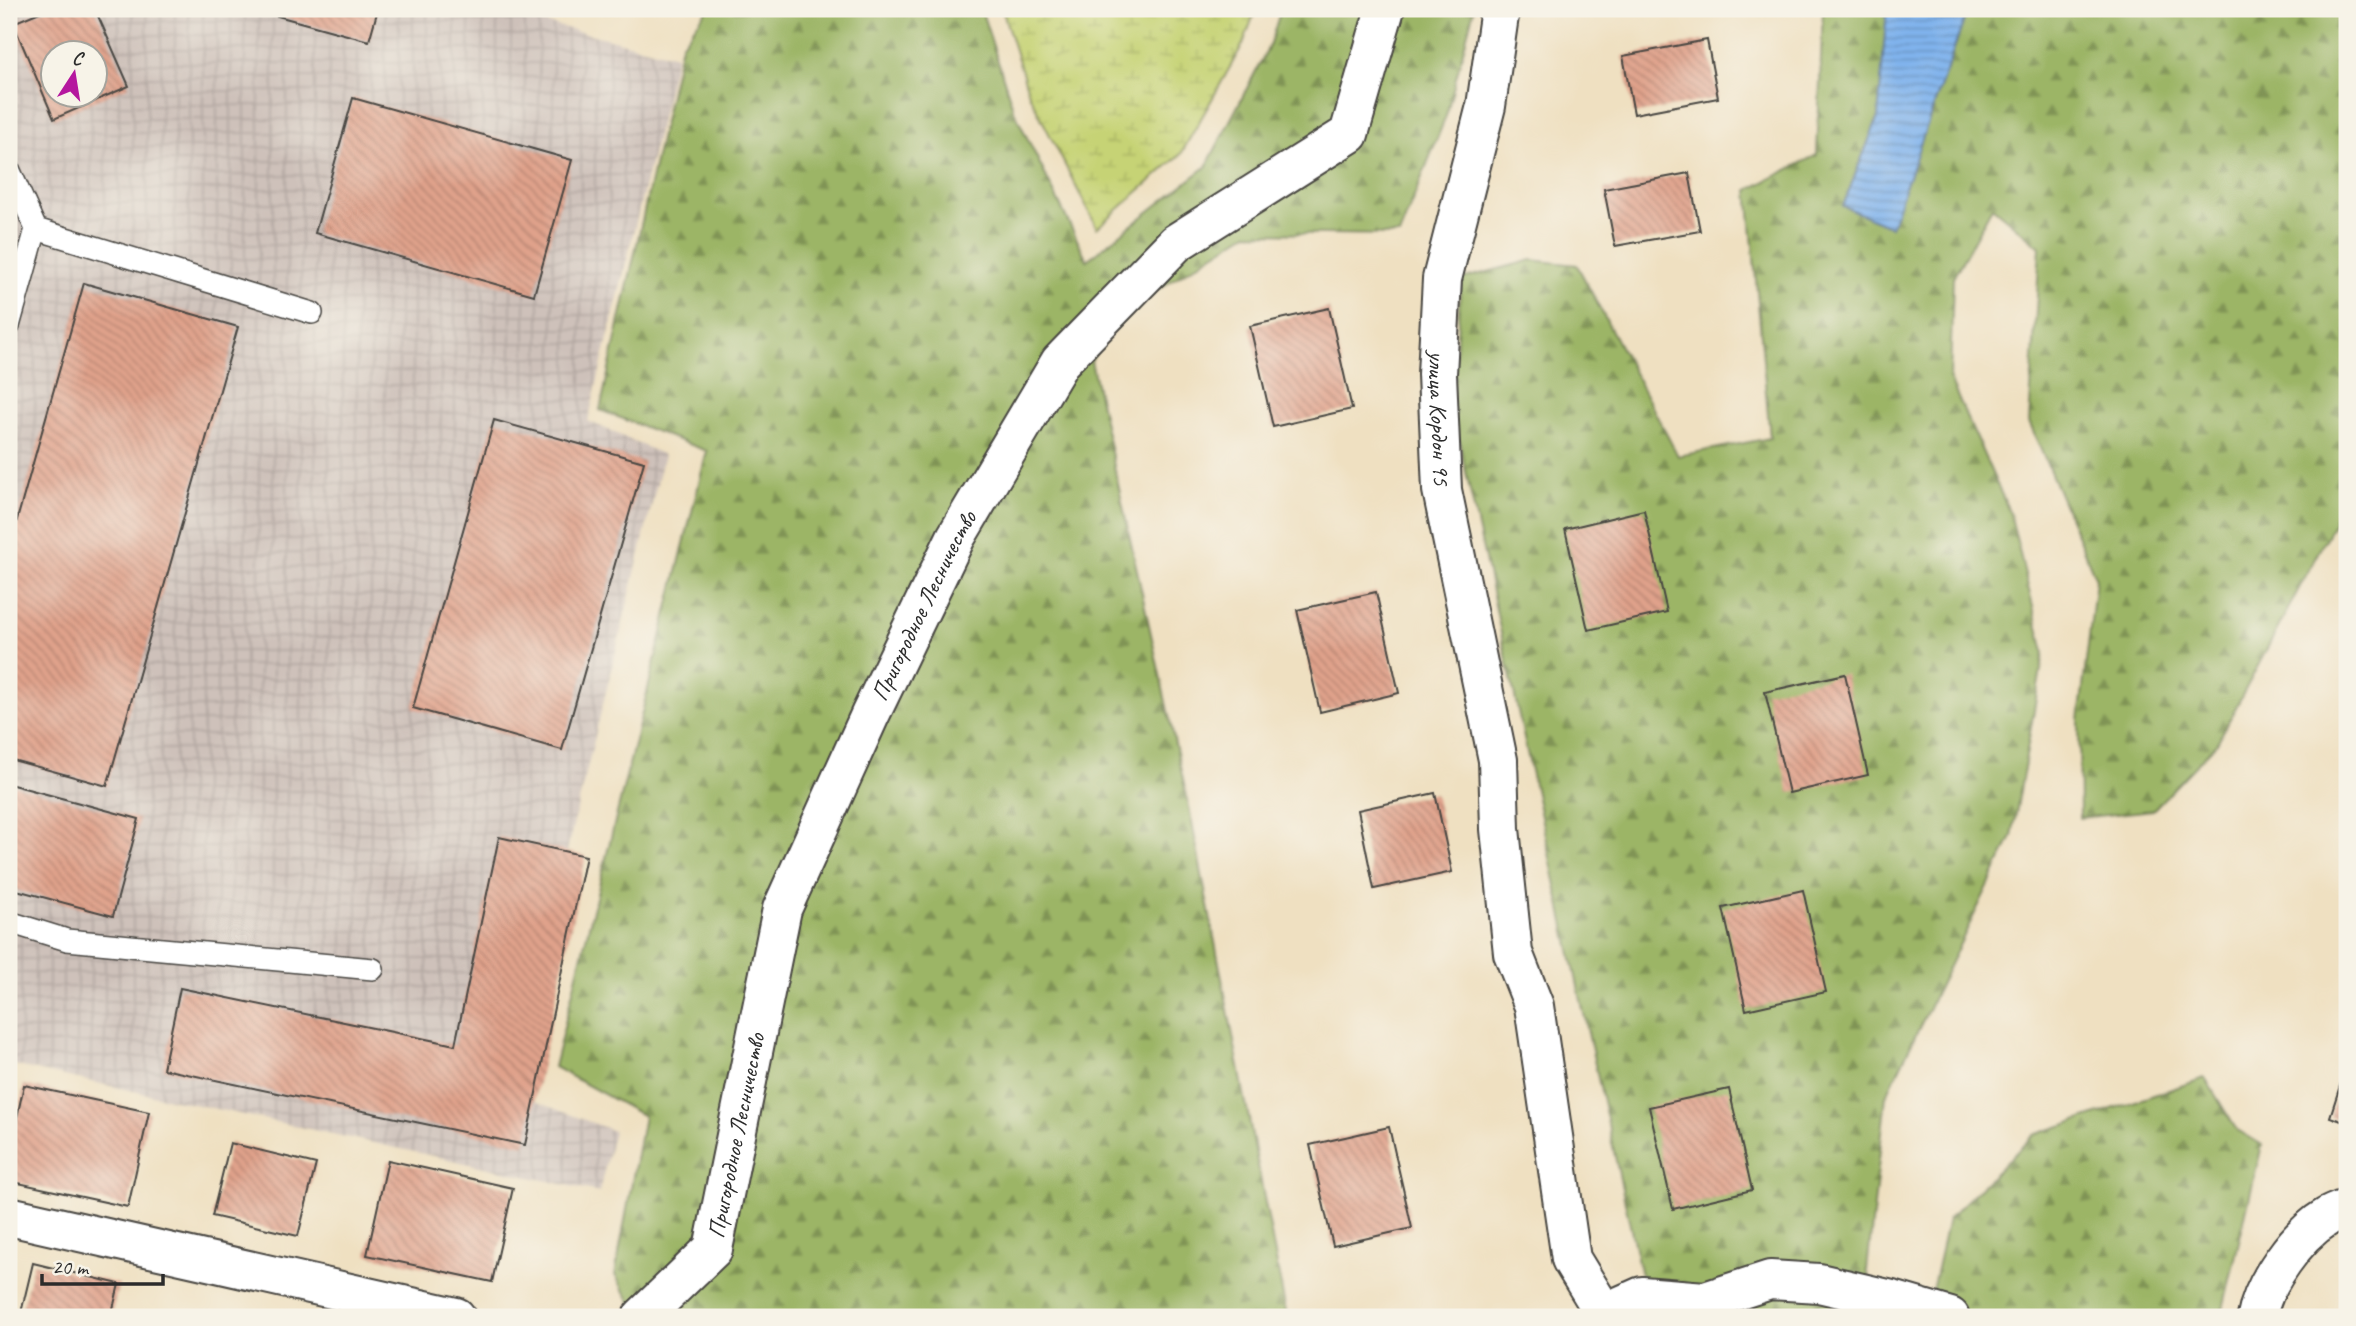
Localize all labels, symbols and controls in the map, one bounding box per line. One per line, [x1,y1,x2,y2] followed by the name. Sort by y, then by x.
[38,38,108,108] north arrow
[70,46,87,72] text: С
[1422,348,1457,487] street label: улица Кордон 95
[864,504,984,706] street label: Пригородное Лесничество
[701,1029,772,1241] street label: Пригородное Лесничество
[42,1242,163,1286] scale bar
[52,1254,90,1280] text: 20 m

